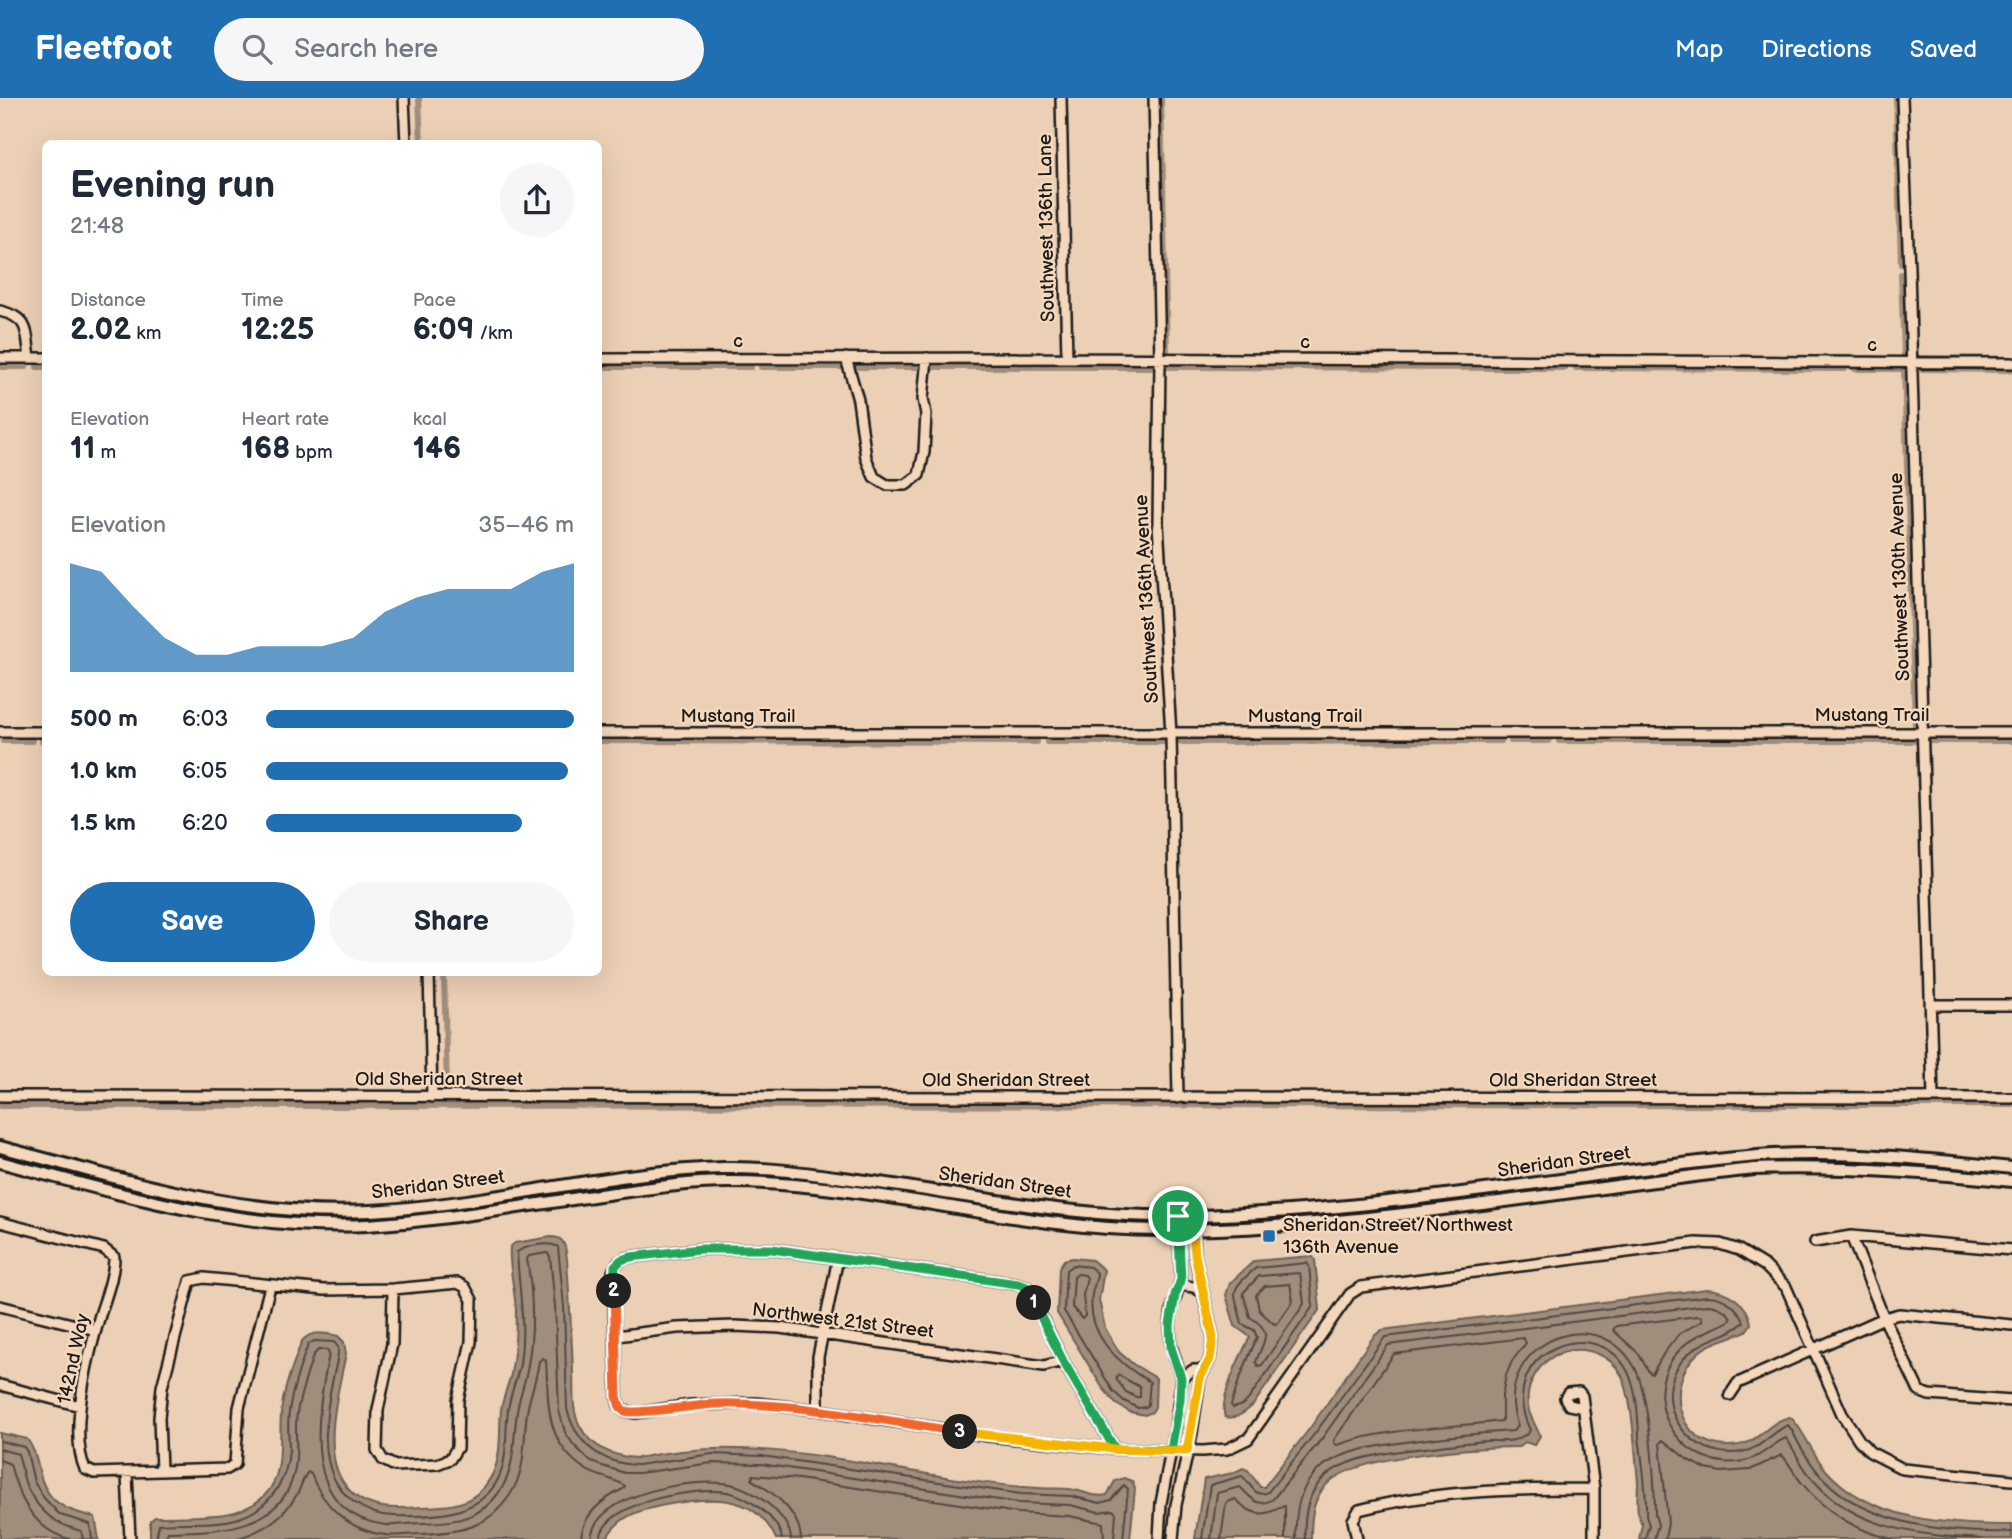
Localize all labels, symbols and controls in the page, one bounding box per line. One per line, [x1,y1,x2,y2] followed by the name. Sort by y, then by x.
[214,18,704,81] search box
[35,29,172,69] text: Fleetfoot
[238,30,276,68] icon: search
[294,34,438,65] text: Search here
[1675,35,1723,64] text: Map
[1761,35,1872,64] text: Directions
[1910,35,1977,64] text: Saved
[1034,134,1060,322] street label: Southwest 136th Lane
[70,163,275,208] text: Evening run
[500,163,574,237] button: share
[70,212,124,240] text: 21:48
[70,289,146,312] text: Distance
[241,289,283,312] text: Time
[413,289,456,312] text: Pace
[70,312,131,348] text: 2.02
[241,312,314,348] text: 12:25
[413,312,474,348] text: 6:09
[131,322,161,345] text: km
[474,322,513,345] text: /km
[733,330,743,353] street label: c
[1300,331,1310,354] street label: c
[1867,334,1877,357] street label: c
[70,408,149,431] text: Elevation
[241,408,329,431] text: Heart rate
[413,408,447,431] text: kcal
[70,431,95,467] text: 11
[241,431,290,467] text: 168
[413,431,461,467] text: 146
[95,441,116,464] text: m
[290,441,333,464] text: bpm
[1885,472,1915,682] street label: Southwest 130th Avenue
[1130,494,1164,704] street label: Southwest 136th Avenue
[70,511,166,539] text: Elevation
[478,511,574,539] text: 35–46 m
[1814,704,1930,727] street label: Mustang Trail
[70,705,138,733] text: 500 m
[182,705,228,733] text: 6:03
[680,705,796,728] street label: Mustang Trail
[1247,705,1363,728] street label: Mustang Trail
[70,757,137,785] text: 1.0 km
[182,757,227,785] text: 6:05
[70,809,136,837] text: 1.5 km
[182,809,228,837] text: 6:20
[70,882,315,962] button: Save
[329,882,574,962] button: Share
[355,1068,523,1091] street label: Old Sheridan Street
[922,1069,1090,1092] street label: Old Sheridan Street
[1489,1069,1657,1092] street label: Old Sheridan Street
[1496,1141,1632,1183] street label: Sheridan Street
[937,1162,1073,1204] street label: Sheridan Street
[370,1165,506,1205] street label: Sheridan Street
[1148,1186,1208,1246] pin
[1159,1197,1197,1235] icon: arrive
[1283,1214,1513,1259] place label: Sheridan Street/Northwest 136th Avenue
[1261,1228,1277,1244] marker: Sheridan Street/Northwest 136th Avenue
[596,1274,632,1308] pin: 2
[608,1279,619,1302] text: 2
[1016,1286,1052,1320] pin: 1
[1030,1291,1038,1314] text: 1
[751,1298,935,1344] street label: Northwest 21st Street
[53,1311,95,1406] street label: 142nd Way
[942,1414,978,1450] pin: 3
[954,1420,965,1443] text: 3

